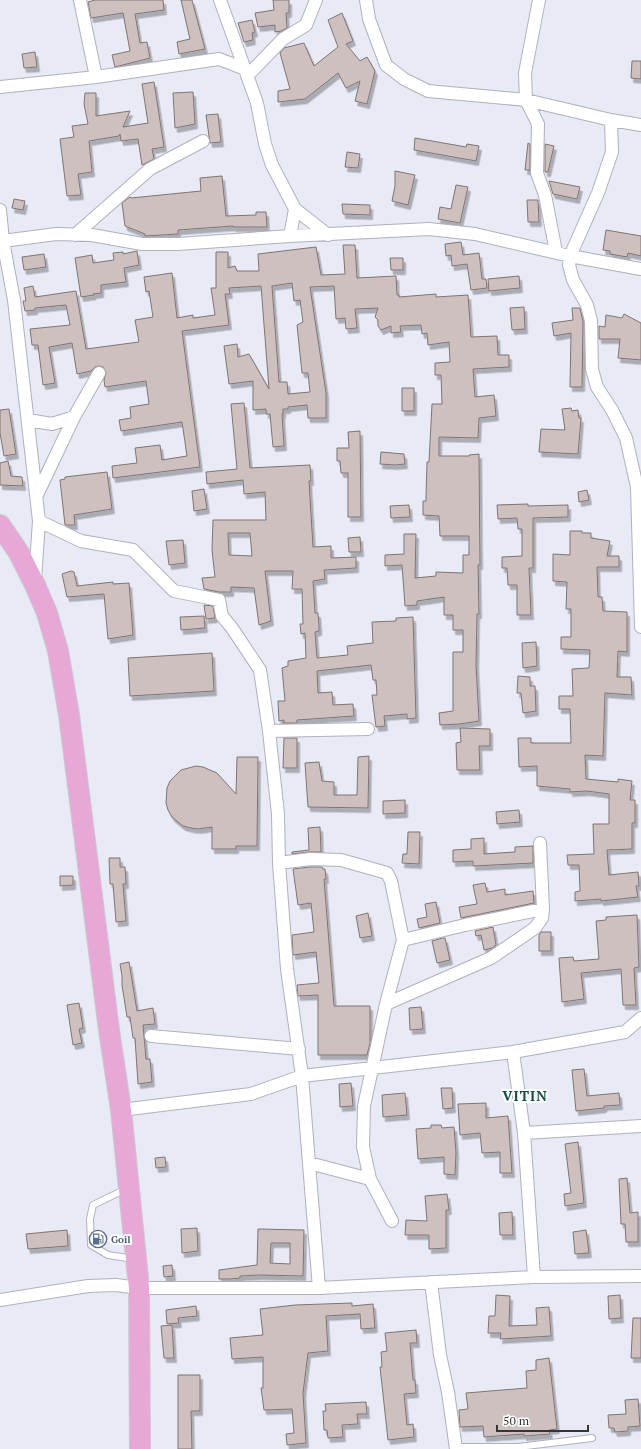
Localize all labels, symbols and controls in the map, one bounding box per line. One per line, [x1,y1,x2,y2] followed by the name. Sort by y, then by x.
[502,1086,548,1105] district label: VITIN
[88,1229,108,1249] fuel station icon: Goil
[111,1233,131,1246] place label: Goil
[497,1407,588,1433] scale bar
[503,1413,530,1428] text: 50 m

